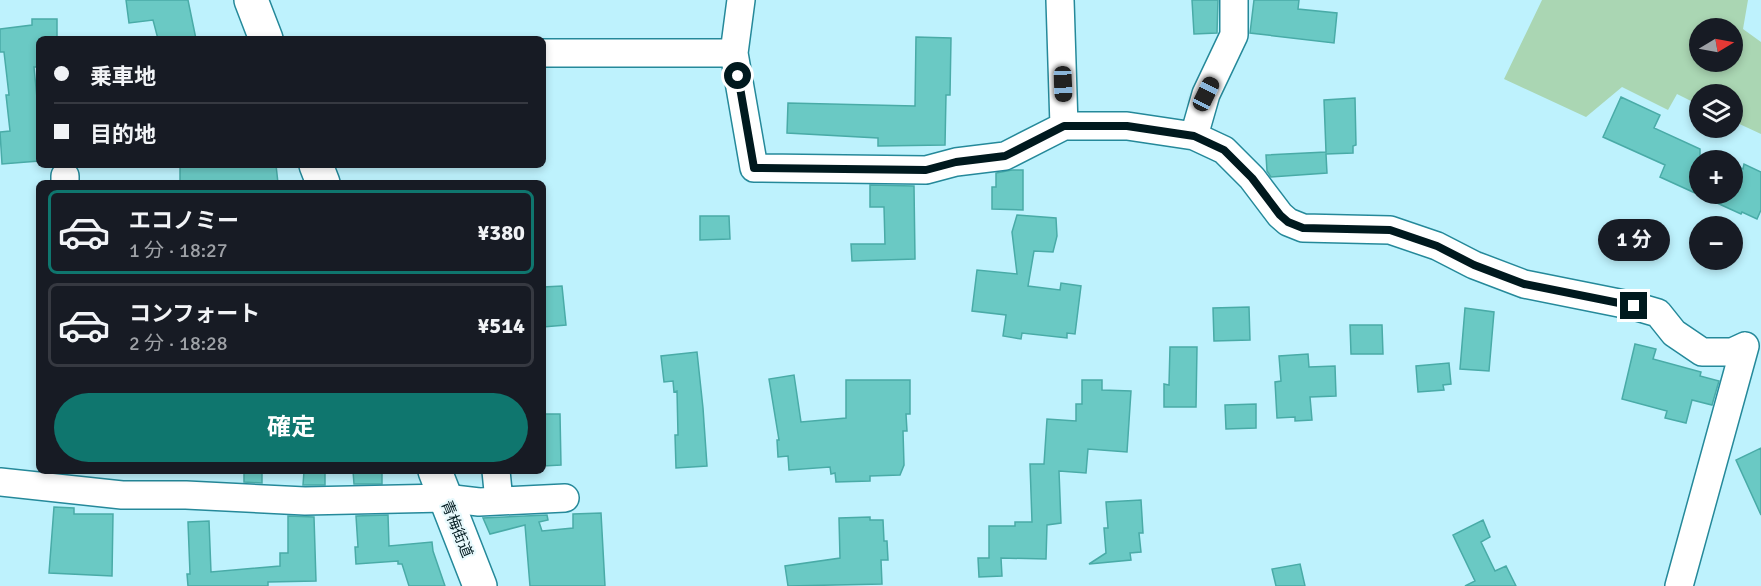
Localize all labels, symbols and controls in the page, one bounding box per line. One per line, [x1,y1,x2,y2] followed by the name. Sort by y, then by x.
[1689,18,1743,72] north arrow
[1689,18,1743,270] map controls
[724,62,751,89] route start
[90,63,156,90] text: 乗車地
[1053,66,1073,102] car
[1190,74,1222,114] car
[1689,84,1743,138] button: layers
[90,121,156,148] text: 目的地
[1689,150,1743,204] button: +
[57,205,111,259] icon: car
[129,207,239,234] text: エコノミー
[1689,216,1743,270] button: −
[477,219,525,246] text: ¥380
[1598,219,1670,261] callout: 1 分
[1616,227,1652,252] text: 1 分
[129,238,228,263] text: 1 分 · 18:27
[1620,292,1647,319] route end
[57,298,111,352] icon: car
[129,300,260,327] text: コンフォート
[477,312,525,339] text: ¥514
[129,331,228,356] text: 2 分 · 18:28
[54,393,528,462] button: 確定
[437,498,477,560] street label: 青梅街道

